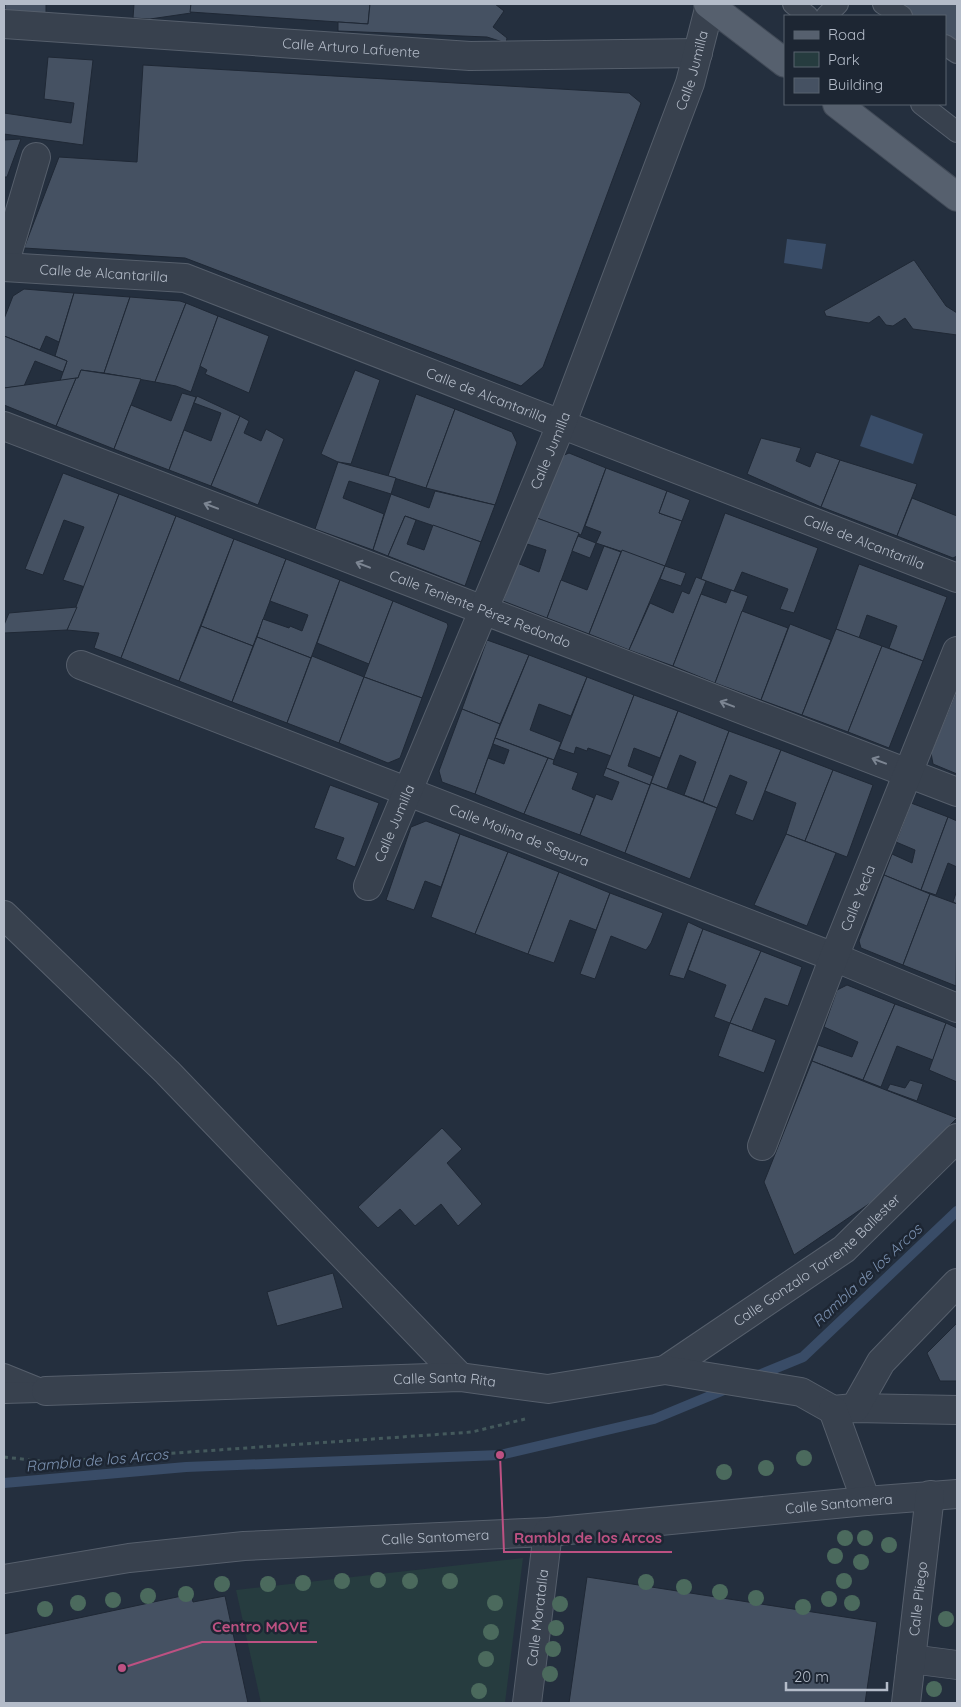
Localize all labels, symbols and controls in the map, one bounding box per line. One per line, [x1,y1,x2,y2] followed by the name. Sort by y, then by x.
[784,15,946,105] legend
[828,25,865,44] text: Road
[672,29,712,113] street label: Calle Jumilla
[282,34,421,62] street label: Calle Arturo Lafuente
[828,50,860,69] text: Park
[828,75,883,94] text: Building
[39,260,169,286] street label: Calle de Alcantarilla
[424,364,550,427] street label: Calle de Alcantarilla
[526,409,574,492] street label: Calle Jumilla
[204,501,220,510] one-way arrow
[801,510,927,574] street label: Calle de Alcantarilla
[356,559,371,569] one-way arrow
[387,566,573,652] street label: Calle Teniente Pérez Redondo
[720,699,736,708] one-way arrow
[872,756,887,765] one-way arrow
[370,782,418,865] street label: Calle Jumilla
[447,800,592,870] street label: Calle Molina de Segura
[836,862,879,934] street label: Calle Yecla
[730,1189,905,1330] street label: Calle Gonzalo Torrente Ballester
[808,1219,926,1331] water label: Rambla de los Arcos
[393,1368,497,1391] street label: Calle Santa Rita
[25,1444,170,1476] water label: Rambla de los Arcos
[784,1490,893,1518] street label: Calle Santomera
[504,1522,672,1552] callout: Rambla de los Arcos
[381,1526,490,1549] street label: Calle Santomera
[514,1528,662,1547] text: Rambla de los Arcos
[905,1560,931,1637] street label: Calle Pliego
[523,1568,552,1667] street label: Calle Moratalla
[202,1612,317,1642] callout: Centro MOVE
[212,1617,308,1636] text: Centro MOVE
[786,1660,887,1692] scale bar
[794,1667,829,1686] text: 20 m

